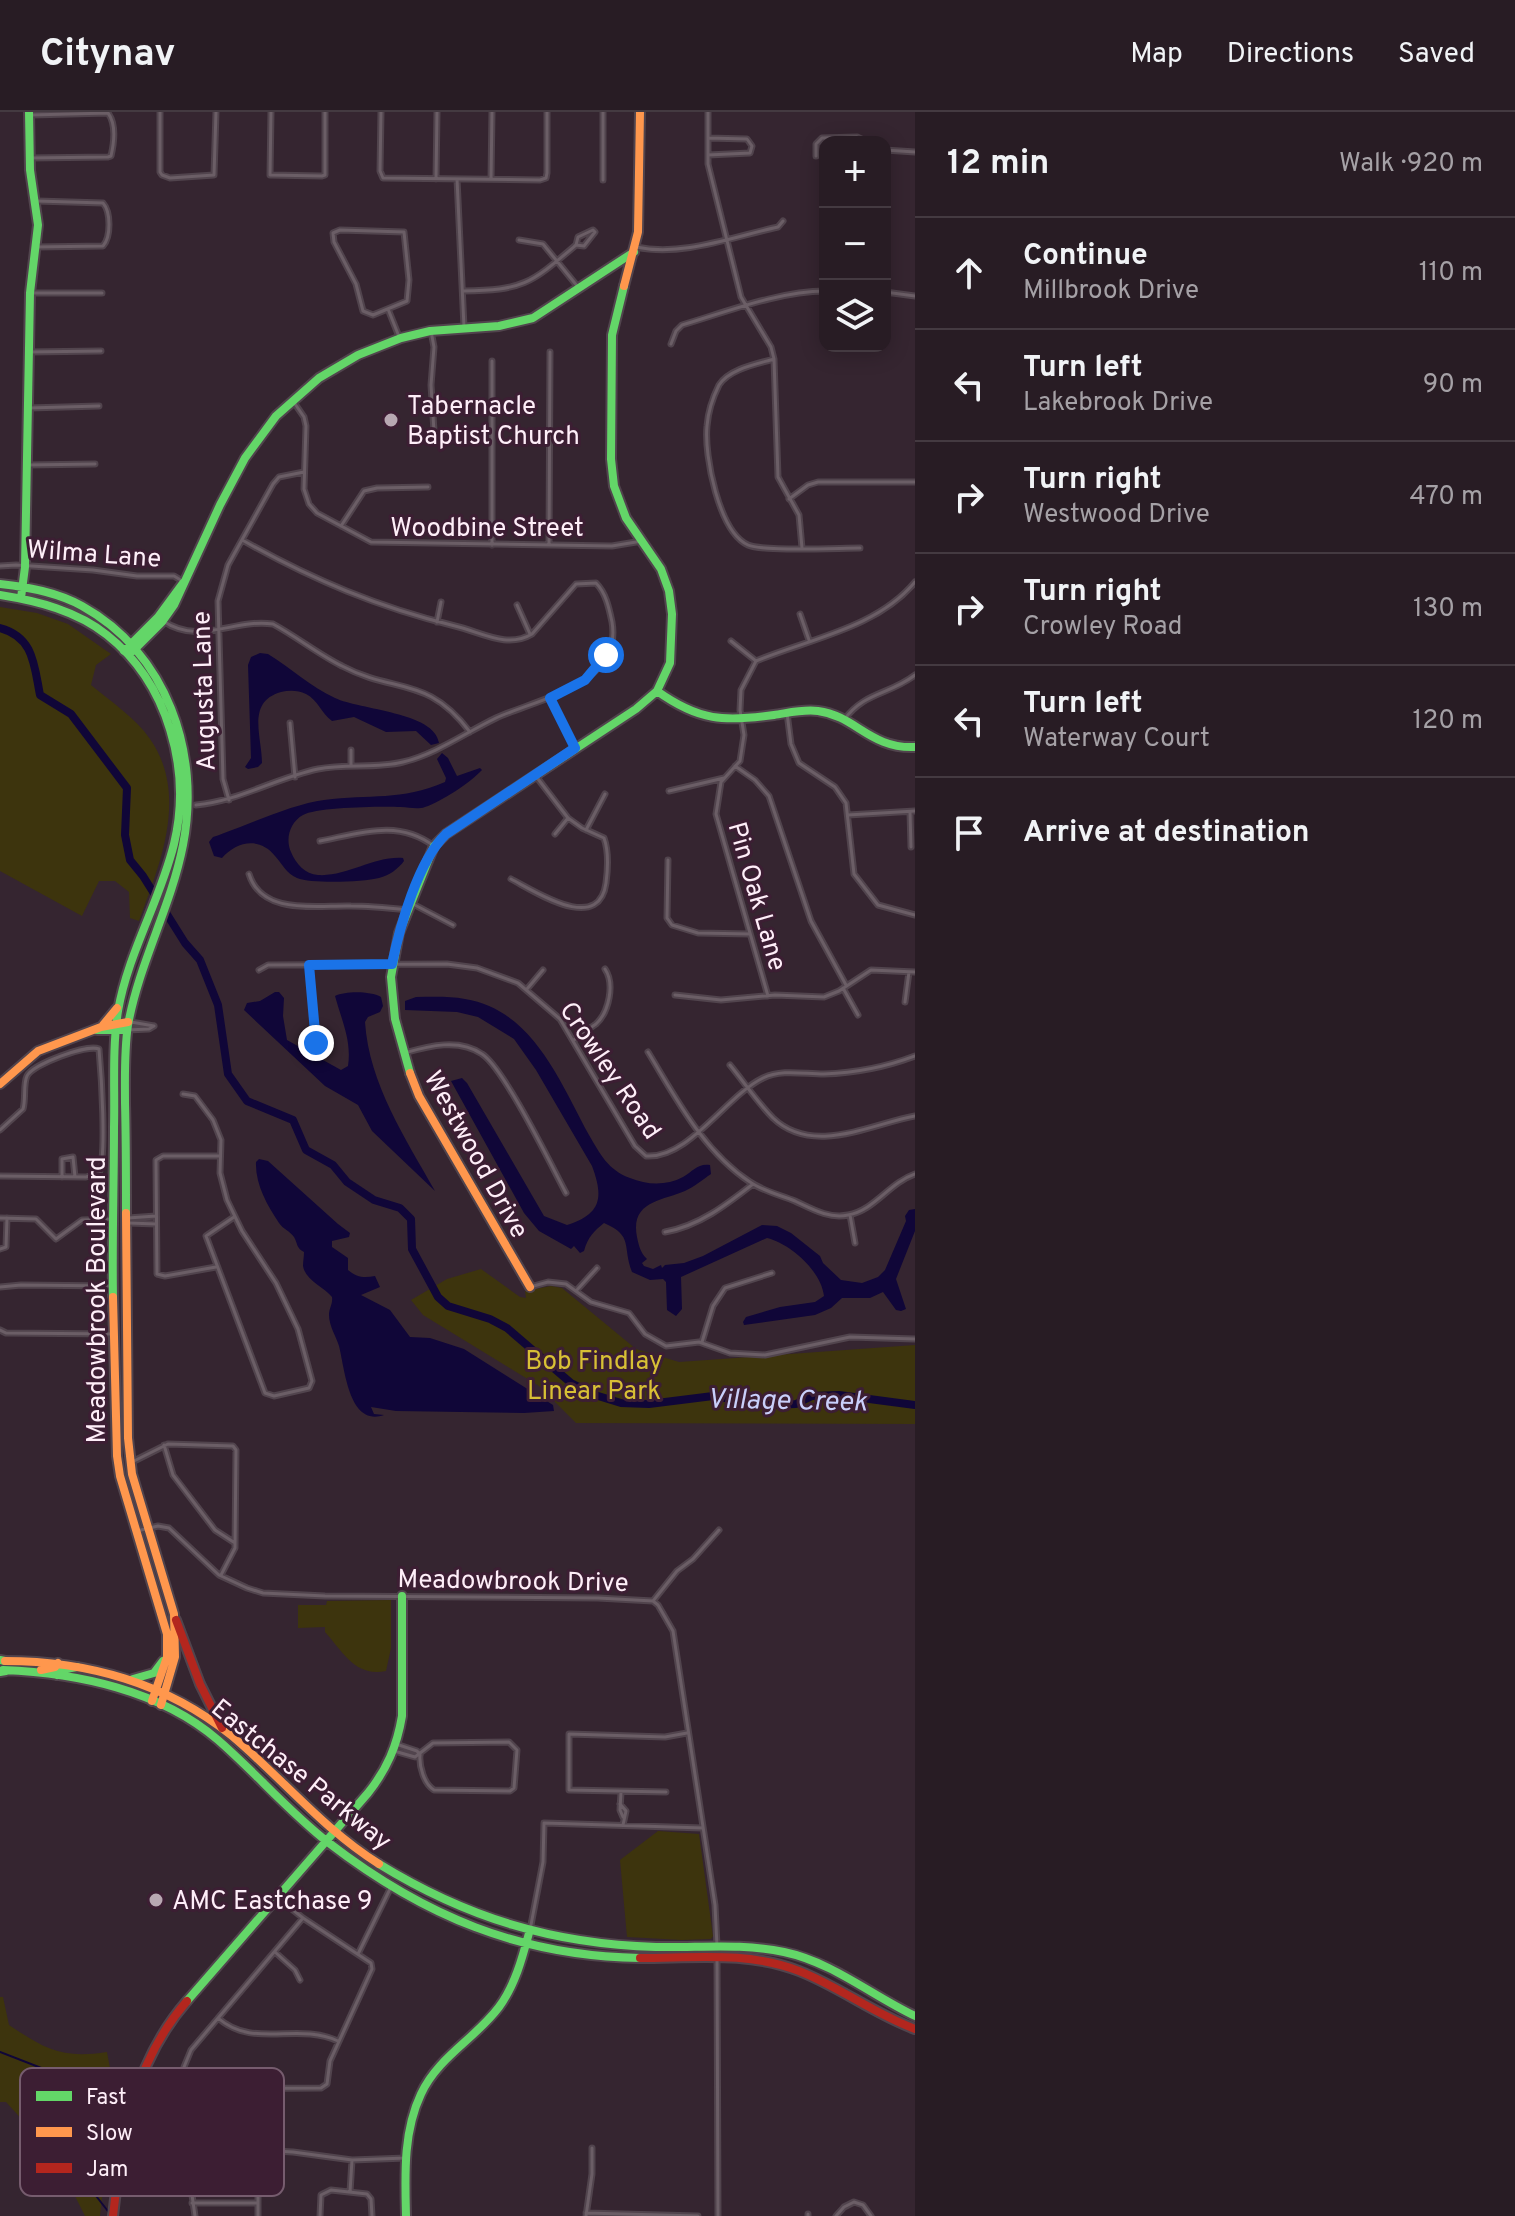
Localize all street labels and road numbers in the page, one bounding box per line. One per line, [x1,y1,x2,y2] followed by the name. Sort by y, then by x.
[390,513,584,546] street label: Woodbine Street
[25,534,162,577] street label: Wilma Lane
[186,610,225,772] street label: Augusta Lane
[719,818,793,975] street label: Pin Oak Lane
[551,996,667,1147] street label: Crowley Road
[415,1066,535,1245] street label: Westwood Drive
[82,1156,115,1444] street label: Meadowbrook Boulevard
[397,1564,629,1601] street label: Meadowbrook Drive
[203,1693,397,1859] street label: Eastchase Parkway

